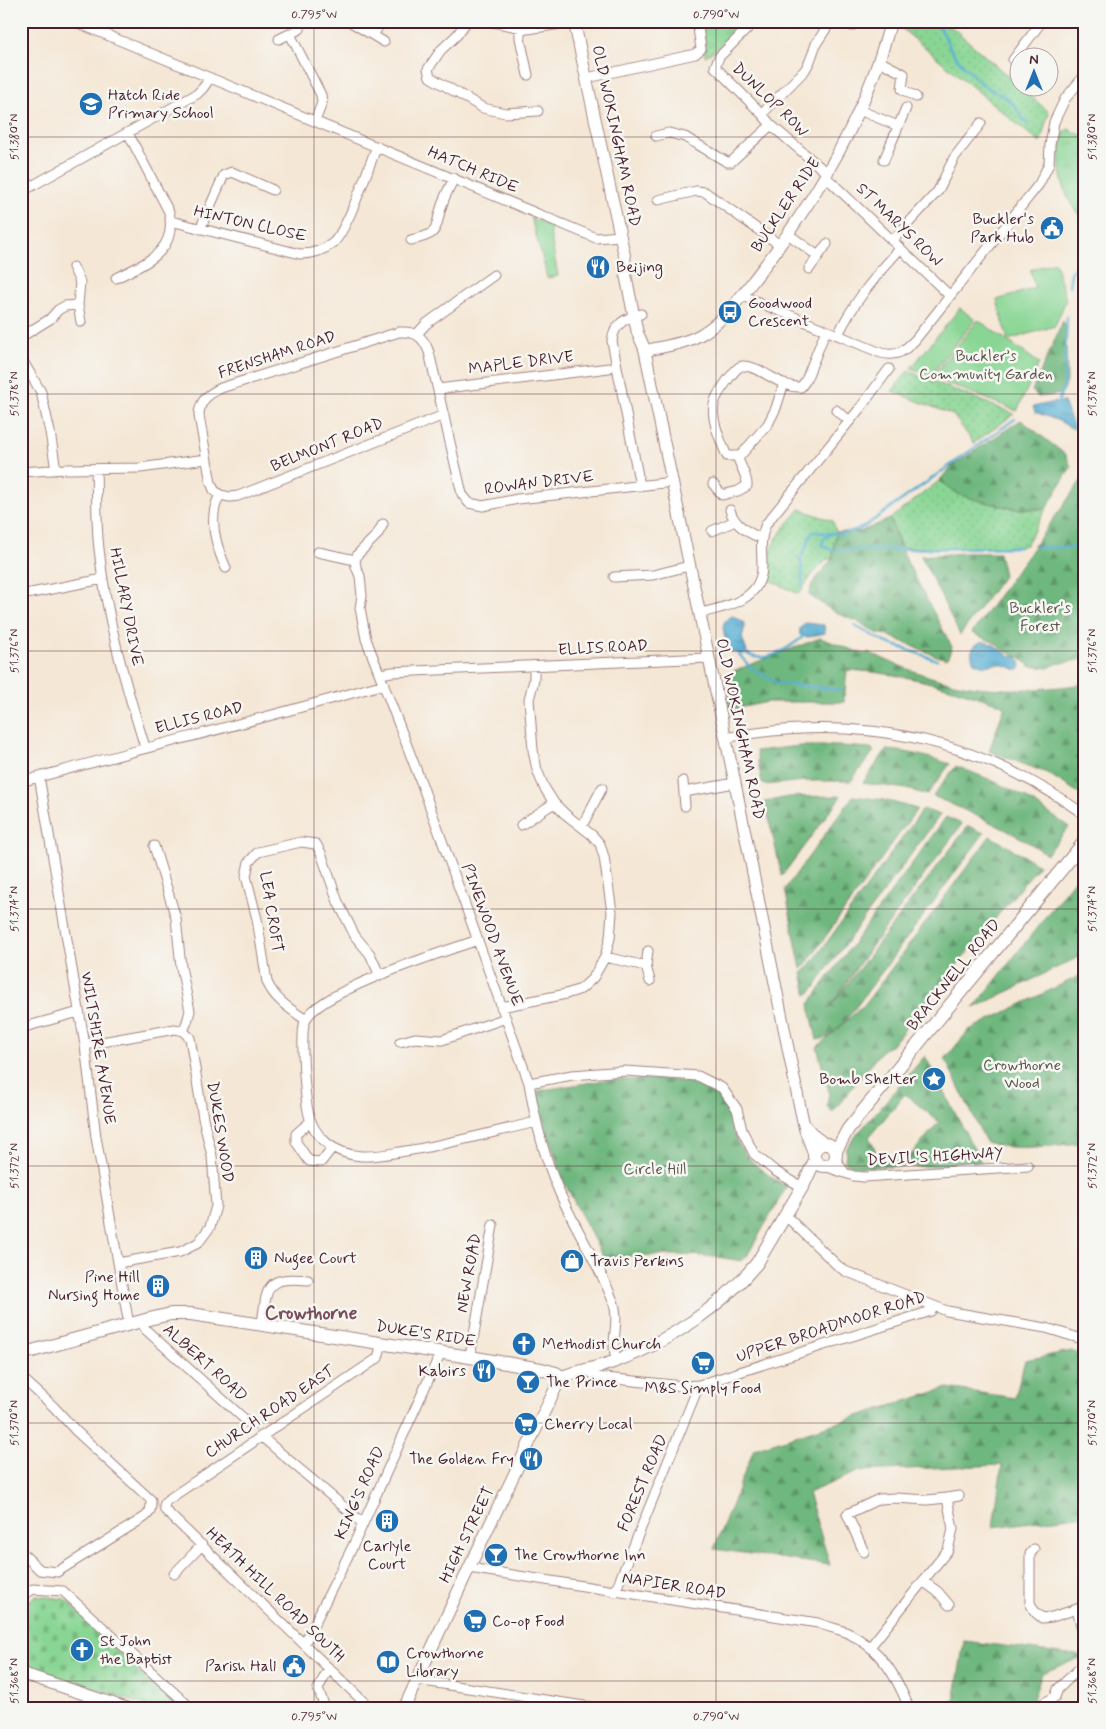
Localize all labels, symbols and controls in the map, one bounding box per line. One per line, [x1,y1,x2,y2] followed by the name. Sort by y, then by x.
[291,7,337,23] text: 0.795°W
[693,7,739,23] text: 0.790°W
[587,43,645,229] street label: OLD WOKINGHAM ROAD
[1008,48,1058,98] north arrow
[1029,51,1039,69] text: N
[727,58,813,142] street label: DUNLOP ROW
[108,85,214,124] place label: Hatch Ride Primary School
[78,91,104,117] school or university icon: Hatch Ride Primary School
[7,114,23,160] text: 51.380°N
[1085,114,1101,160] text: 51.380°N
[424,141,522,199] street label: HATCH RIDE
[747,154,825,256] street label: BUCKLER RIDE
[851,179,947,271] street label: ST MARYS ROW
[192,201,308,247] street label: HINTON CLOSE
[970,209,1034,248] place label: Buckler's Park Hub
[1039,215,1065,241] public building icon: Buckler's Park Hub
[585,254,611,280] restaurant icon: Beijing
[616,257,663,279] place label: Beijing
[748,293,812,332] place label: Goodwood Crescent
[717,299,743,325] bus stop icon: Goodwood Crescent
[216,326,338,384] street label: FRENSHAM ROAD
[467,346,575,380] street label: MAPLE DRIVE
[919,346,1053,385] park label: Buckler’s Community Garden
[7,371,23,417] text: 51.378°N
[1085,371,1101,417] text: 51.378°N
[268,413,386,477] street label: BELMONT ROAD
[483,466,595,500] street label: ROWAN DRIVE
[104,546,148,668] street label: HILLARY DRIVE
[1009,598,1071,637] park label: Buckler's Forest
[7,629,23,673] text: 51.376°N
[1085,629,1101,673] text: 51.376°N
[557,635,649,661] street label: ELLIS ROAD
[711,636,769,822] street label: OLD WOKINGHAM ROAD
[153,697,245,739] street label: ELLIS ROAD
[456,861,528,1009] street label: PINEWOOD AVENUE
[254,870,288,954] street label: LEA CROFT
[7,886,23,932] text: 51.374°N
[1085,886,1101,932] text: 51.374°N
[902,915,1006,1035] street label: BRACKNELL ROAD
[76,970,120,1126] street label: WILTSHIRE AVENUE
[983,1055,1061,1094] park label: Crowthorne Wood
[921,1066,947,1092] place icon: Bomb Shelter
[819,1069,916,1090] place label: Bomb Shelter
[202,1080,238,1184] street label: DUKES WOOD
[7,1143,23,1189] text: 51.372°N
[866,1143,1004,1171] street label: DEVIL'S HIGHWAY
[1085,1143,1101,1189] text: 51.372°N
[623,1159,687,1180] park label: Circle Hill
[452,1232,486,1314] street label: NEW ROAD
[243,1245,269,1271] building icon: Nugee Court
[274,1248,357,1270] place label: Nugee Court
[559,1248,585,1274] shop icon: Travis Perkins
[590,1251,684,1272] place label: Travis Perkins
[48,1267,140,1307] place label: Pine Hill Nursing Home
[145,1273,171,1299] building icon: Pine Hill Nursing Home
[734,1286,928,1368] street label: UPPER BROADMOOR ROAD
[265,1301,357,1326] district label: Crowthorne
[375,1316,477,1352] street label: DUKE'S RIDE
[158,1319,252,1407] street label: ALBERT ROAD
[511,1331,537,1357] church icon: Methodist Church
[542,1334,661,1355] place label: Methodist Church
[690,1350,716,1376] supermarket icon: M&S Simply Food
[471,1358,497,1384] restaurant icon: Kabirs
[201,1360,340,1463] street label: CHURCH ROAD EAST
[418,1361,466,1382] place label: Kabirs
[515,1369,541,1395] bar icon: The Prince
[546,1372,618,1393] place label: The Prince
[645,1378,761,1399] place label: M&S Simply Food
[7,1400,23,1446] text: 51.370°N
[1085,1400,1101,1446] text: 51.370°N
[513,1411,539,1437] supermarket icon: Cherry Local
[544,1414,632,1435] place label: Cherry Local
[613,1431,673,1535] street label: FOREST ROAD
[330,1443,390,1543] street label: KING'S ROAD
[518,1446,544,1472] restaurant icon: The Golden Fry
[409,1449,514,1470] place label: The Golden Fry
[435,1483,499,1587] street label: HIGH STREET
[374,1508,400,1534] building icon: Carlyle Court
[201,1523,349,1667] street label: HEATH HILL ROAD SOUTH
[363,1536,412,1575] place label: Carlyle Court
[483,1542,509,1568] bar icon: The Crowthorne Inn
[514,1545,646,1566] place label: The Crowthorne Inn
[621,1567,727,1605] street label: NAPIER ROAD
[462,1608,488,1634] supermarket icon: Co-op Food
[492,1611,565,1632] place label: Co-op Food
[100,1631,172,1670] place label: St John the Baptist
[69,1637,95,1663] church icon: St John the Baptist
[406,1643,484,1682] place label: Crowthorne Library
[375,1649,401,1675] library icon: Crowthorne Library
[281,1653,307,1679] public building icon: Parish Hall
[205,1656,276,1677] place label: Parish Hall
[7,1658,23,1704] text: 51.368°N
[1085,1658,1101,1704] text: 51.368°N
[291,1709,337,1725] text: 0.795°W
[693,1709,739,1725] text: 0.790°W

